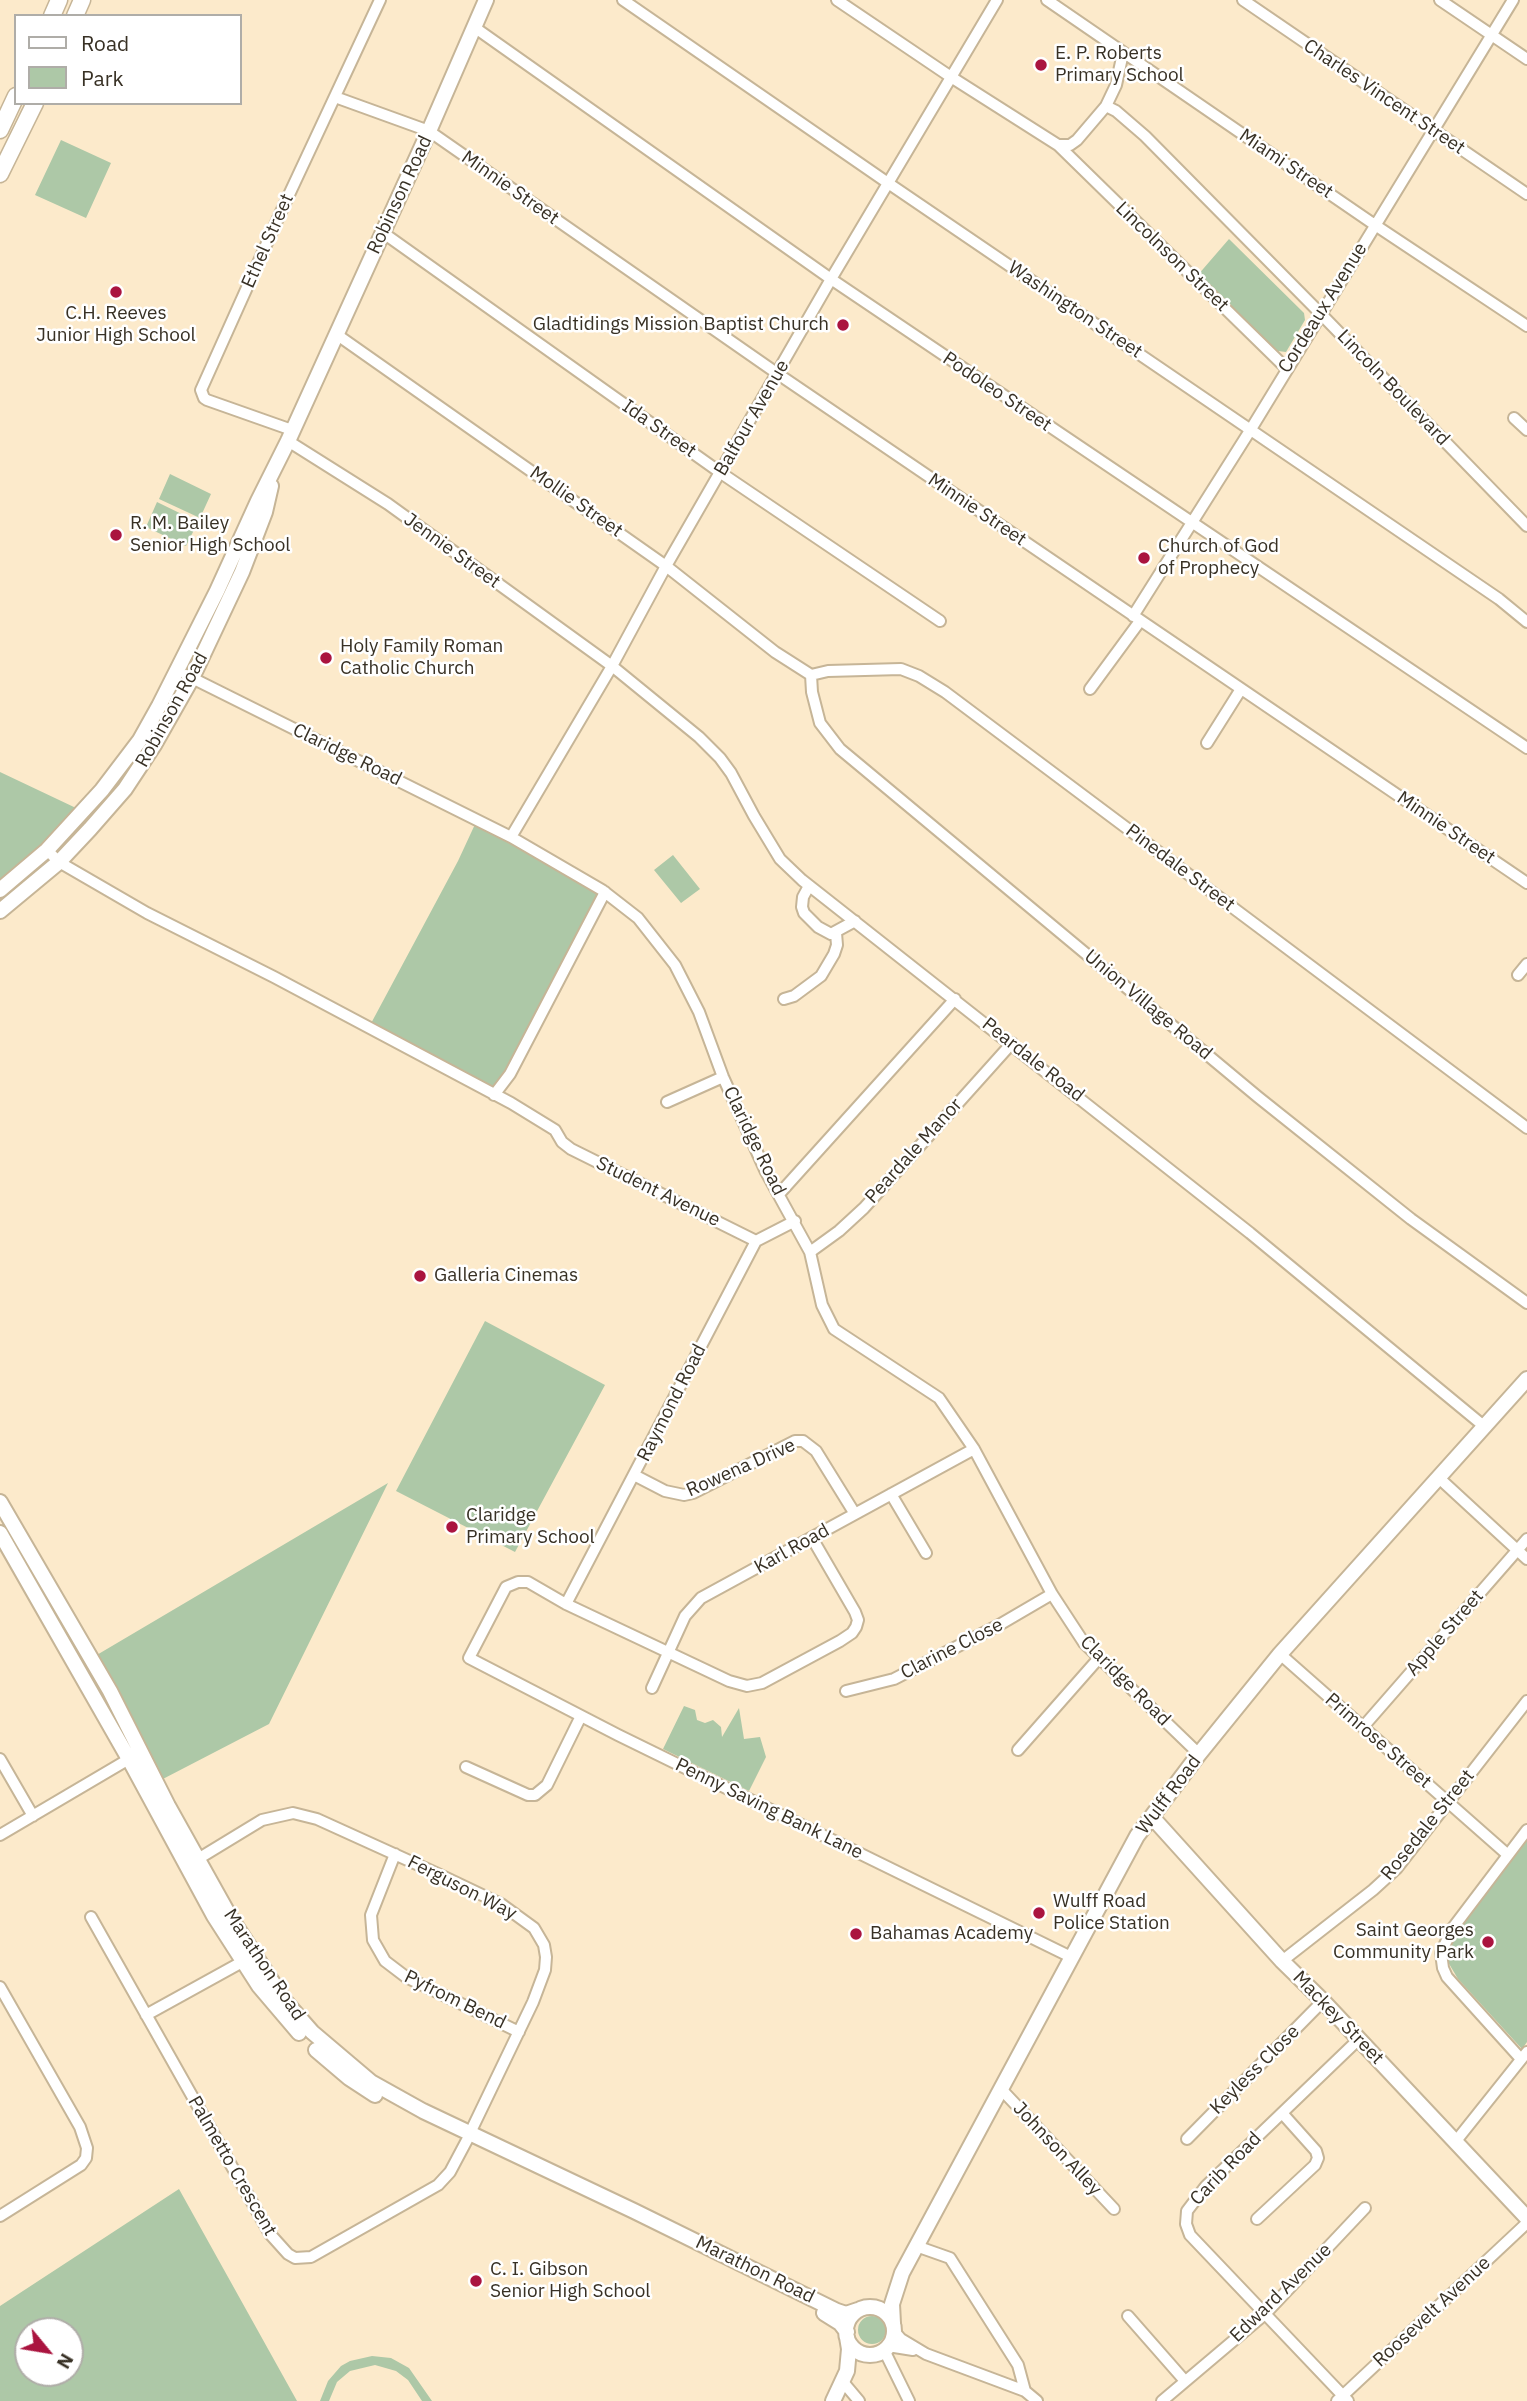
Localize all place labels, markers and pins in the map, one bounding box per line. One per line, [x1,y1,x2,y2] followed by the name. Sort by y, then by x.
[1055,43,1184,87] place label: E. P. Roberts Primary School
[1033,57,1049,73] marker: E. P. Roberts Primary School
[108,284,124,300] marker: C.H. Reeves Junior High School
[36,303,196,347] place label: C.H. Reeves Junior High School
[533,314,829,336] place label: Gladtidings Mission Baptist Church
[835,317,851,333] marker: Gladtidings Mission Baptist Church
[130,513,290,557] place label: R. M. Bailey Senior High School
[108,527,124,543] marker: R. M. Bailey Senior High School
[1158,536,1279,580] place label: Church of God of Prophecy
[1136,550,1152,566] marker: Church of God of Prophecy
[340,636,503,680] place label: Holy Family Roman Catholic Church
[318,650,334,666] marker: Holy Family Roman Catholic Church
[434,1265,578,1287] place label: Galleria Cinemas
[412,1268,428,1284] marker: Galleria Cinemas
[466,1505,595,1549] place label: Claridge Primary School
[444,1519,460,1535] marker: Claridge Primary School
[1053,1891,1170,1935] place label: Wulff Road Police Station
[1031,1905,1047,1921] marker: Wulff Road Police Station
[1333,1920,1474,1964] place label: Saint Georges Community Park
[870,1923,1033,1945] place label: Bahamas Academy
[848,1926,864,1942] marker: Bahamas Academy
[1480,1934,1496,1950] marker: Saint Georges Community Park
[490,2259,650,2303] place label: C. I. Gibson Senior High School
[468,2273,484,2289] marker: C. I. Gibson Senior High School

